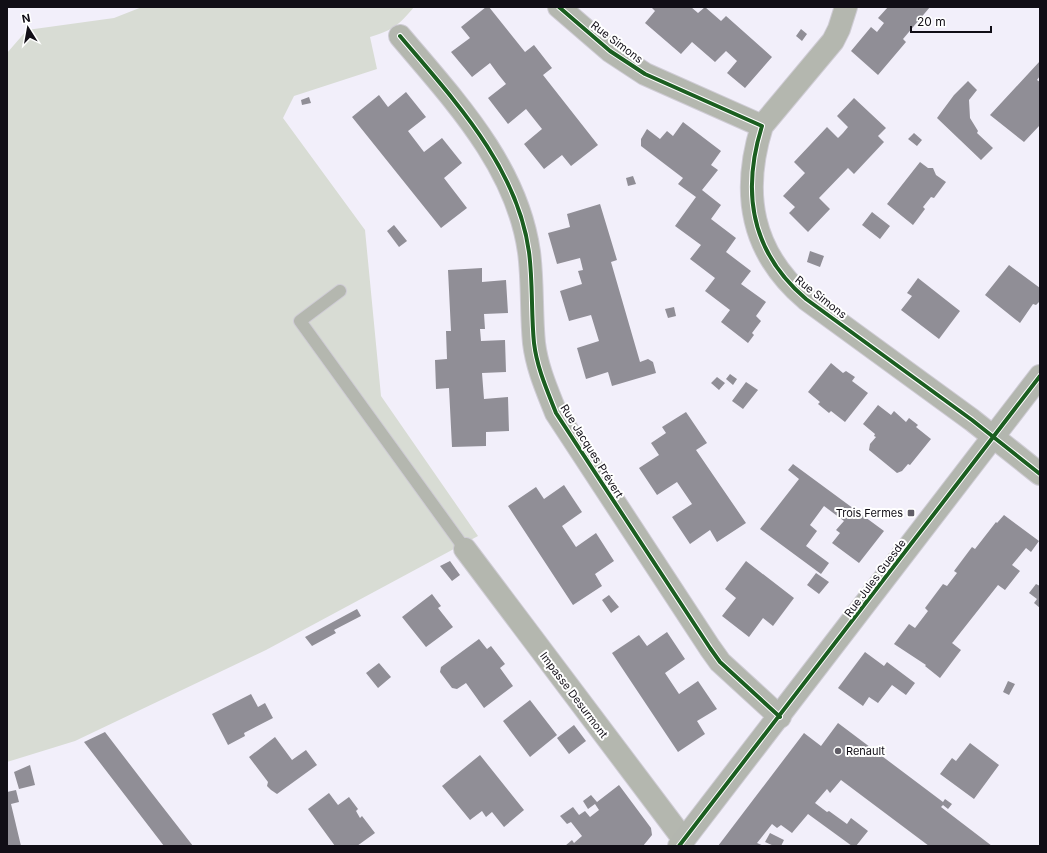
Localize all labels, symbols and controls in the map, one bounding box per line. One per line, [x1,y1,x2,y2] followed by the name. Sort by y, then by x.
[8,8,48,48] north arrow
[911,8,991,34] scale bar
[21,11,32,26] text: N
[917,14,946,29] text: 20 m
[588,18,646,66] street label: Rue Simons
[793,273,850,322] street label: Rue Simons
[557,402,627,501] street label: Rue Jacques Prévert
[836,506,903,520] place label: Trois Fermes
[906,508,916,518] marker: Trois Fermes
[841,536,909,620] street label: Rue Jules Guesde
[537,649,611,741] street label: Impasse Desurmont
[846,744,885,758] place label: Renault
[833,746,843,756] marker: Renault

